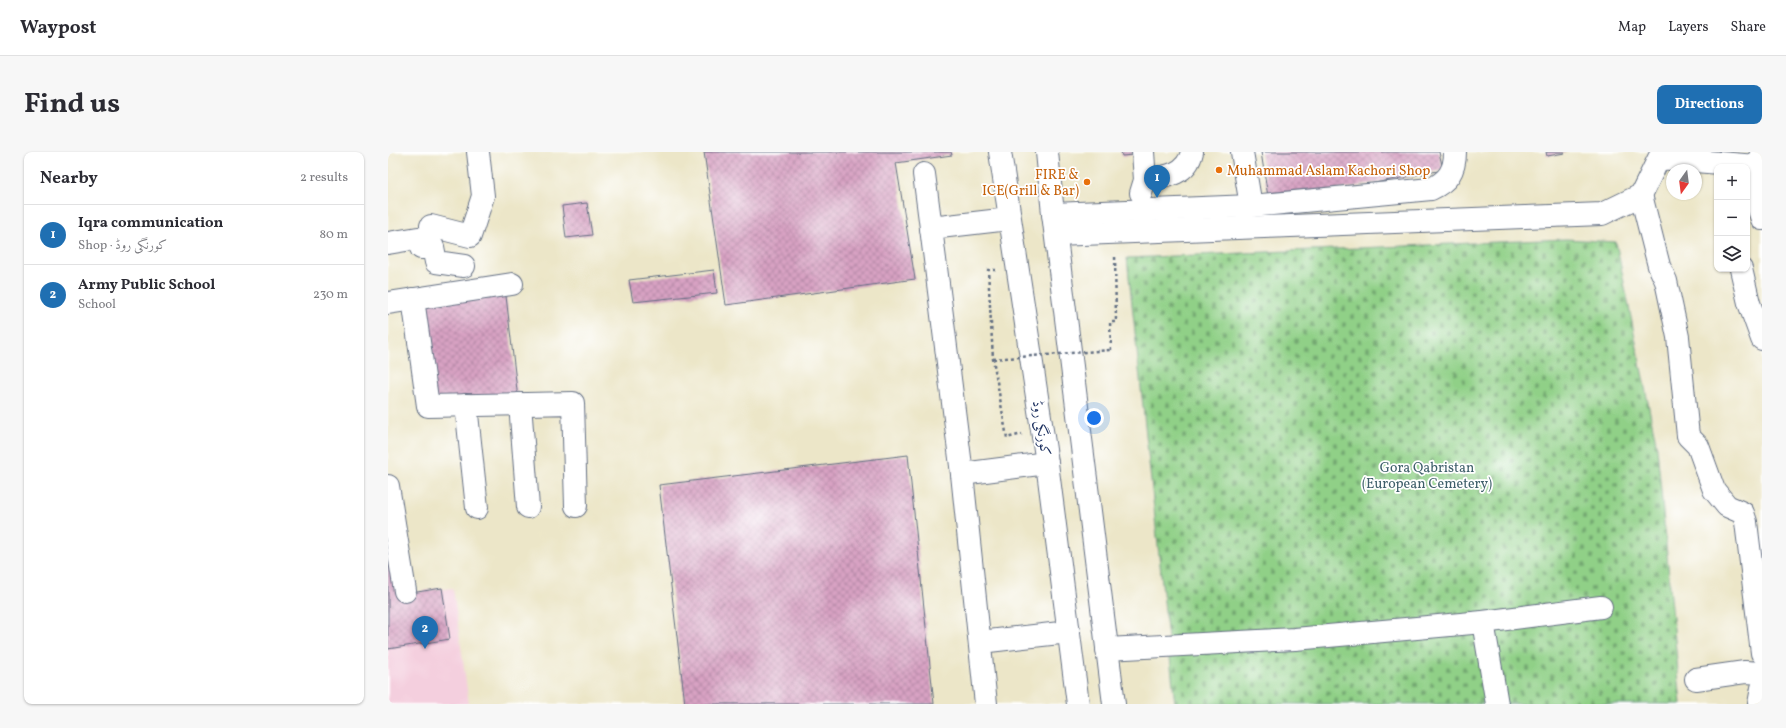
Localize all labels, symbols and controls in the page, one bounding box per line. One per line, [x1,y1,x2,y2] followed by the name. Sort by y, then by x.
[20,15,96,41] text: Waypost
[1618,18,1646,37] text: Map
[1668,18,1708,37] text: Layers
[1730,18,1766,37] text: Share
[24,85,120,124] text: Find us
[1657,85,1762,124] button: Directions
[1227,162,1430,181] place label: Muhammad Aslam Kachori Shop
[1666,164,1702,200] north arrow
[1714,164,1750,272] map controls
[1714,164,1750,200] button: +
[1144,165,1170,198] pin: 1
[1214,165,1224,175] marker: Muhammad Aslam Kachori Shop
[982,166,1079,201] place label: FIRE & ICE(Grill & Bar)
[40,167,98,190] text: Nearby
[300,169,348,187] text: 2 results
[1082,177,1092,187] marker: FIRE & ICE(Grill & Bar)
[1714,200,1750,236] button: −
[78,213,223,234] text: Iqra communication
[50,226,56,244] text: 1
[319,226,348,244] text: 80 m
[1714,236,1750,272] button: layers
[78,237,167,255] text: Shop · کورنگی روڈ
[78,275,215,296] text: Army Public School
[50,286,56,304] text: 2
[313,286,348,304] text: 230 m
[78,296,116,314] text: School
[1027,399,1054,457] street label: کورنگی روڈ
[1084,408,1104,428] your location
[1362,459,1492,494] park label: Gora Qabristan (European Cemetery)
[412,616,438,649] pin: 2

